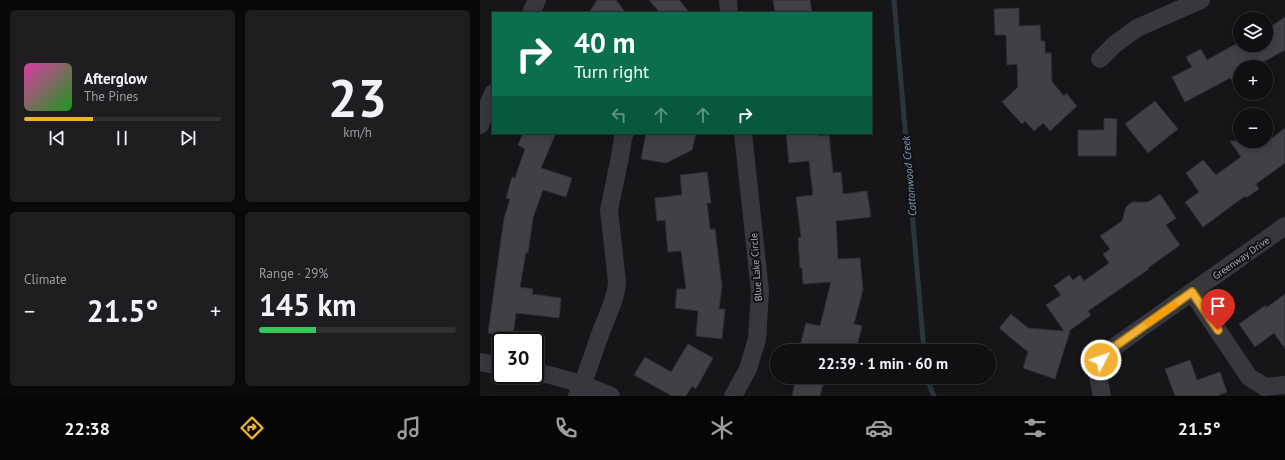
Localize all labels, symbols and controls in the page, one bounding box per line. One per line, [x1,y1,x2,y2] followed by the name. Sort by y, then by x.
[1233,12,1273,148] map controls
[1233,12,1273,52] button: layers
[574,24,635,61] text: 40 m
[508,28,560,80] icon: right
[574,60,649,83] text: Turn right
[1233,60,1273,100] button: +
[328,64,387,131] text: 23
[84,69,147,88] text: Afterglow
[84,88,138,105] text: The Pines
[608,104,630,126] icon: left
[650,104,672,126] icon: ahead
[692,104,714,126] icon: ahead
[734,104,756,126] icon: right
[1233,108,1273,148] button: −
[343,124,372,141] text: km/h
[46,127,68,149] icon: previous
[111,127,133,149] icon: pause
[177,127,199,149] icon: next
[898,134,919,217] water label: Cottonwood Creek
[747,232,765,302] street label: Blue Lake Circle
[1210,234,1272,282] street label: Greenway Drive
[259,265,328,282] text: Range · 29%
[24,271,67,288] text: Climate
[259,285,357,324] text: 145 km
[1201,289,1235,330] pin
[87,291,158,330] text: 21.5°
[1207,295,1229,317] icon: arrive
[24,297,35,325] text: −
[210,297,221,325] text: +
[492,332,544,384] speed limit sign: 30
[1080,339,1122,381] position arrow
[818,354,948,373] text: 22:39 · 1 min · 60 m
[238,414,266,442] icon: directions
[395,414,423,442] icon: music
[552,414,580,442] icon: phone
[708,414,736,442] icon: climate
[865,414,893,442] icon: car
[1021,414,1049,442] icon: filters
[64,417,110,440] text: 22:38
[1178,417,1221,440] text: 21.5°

